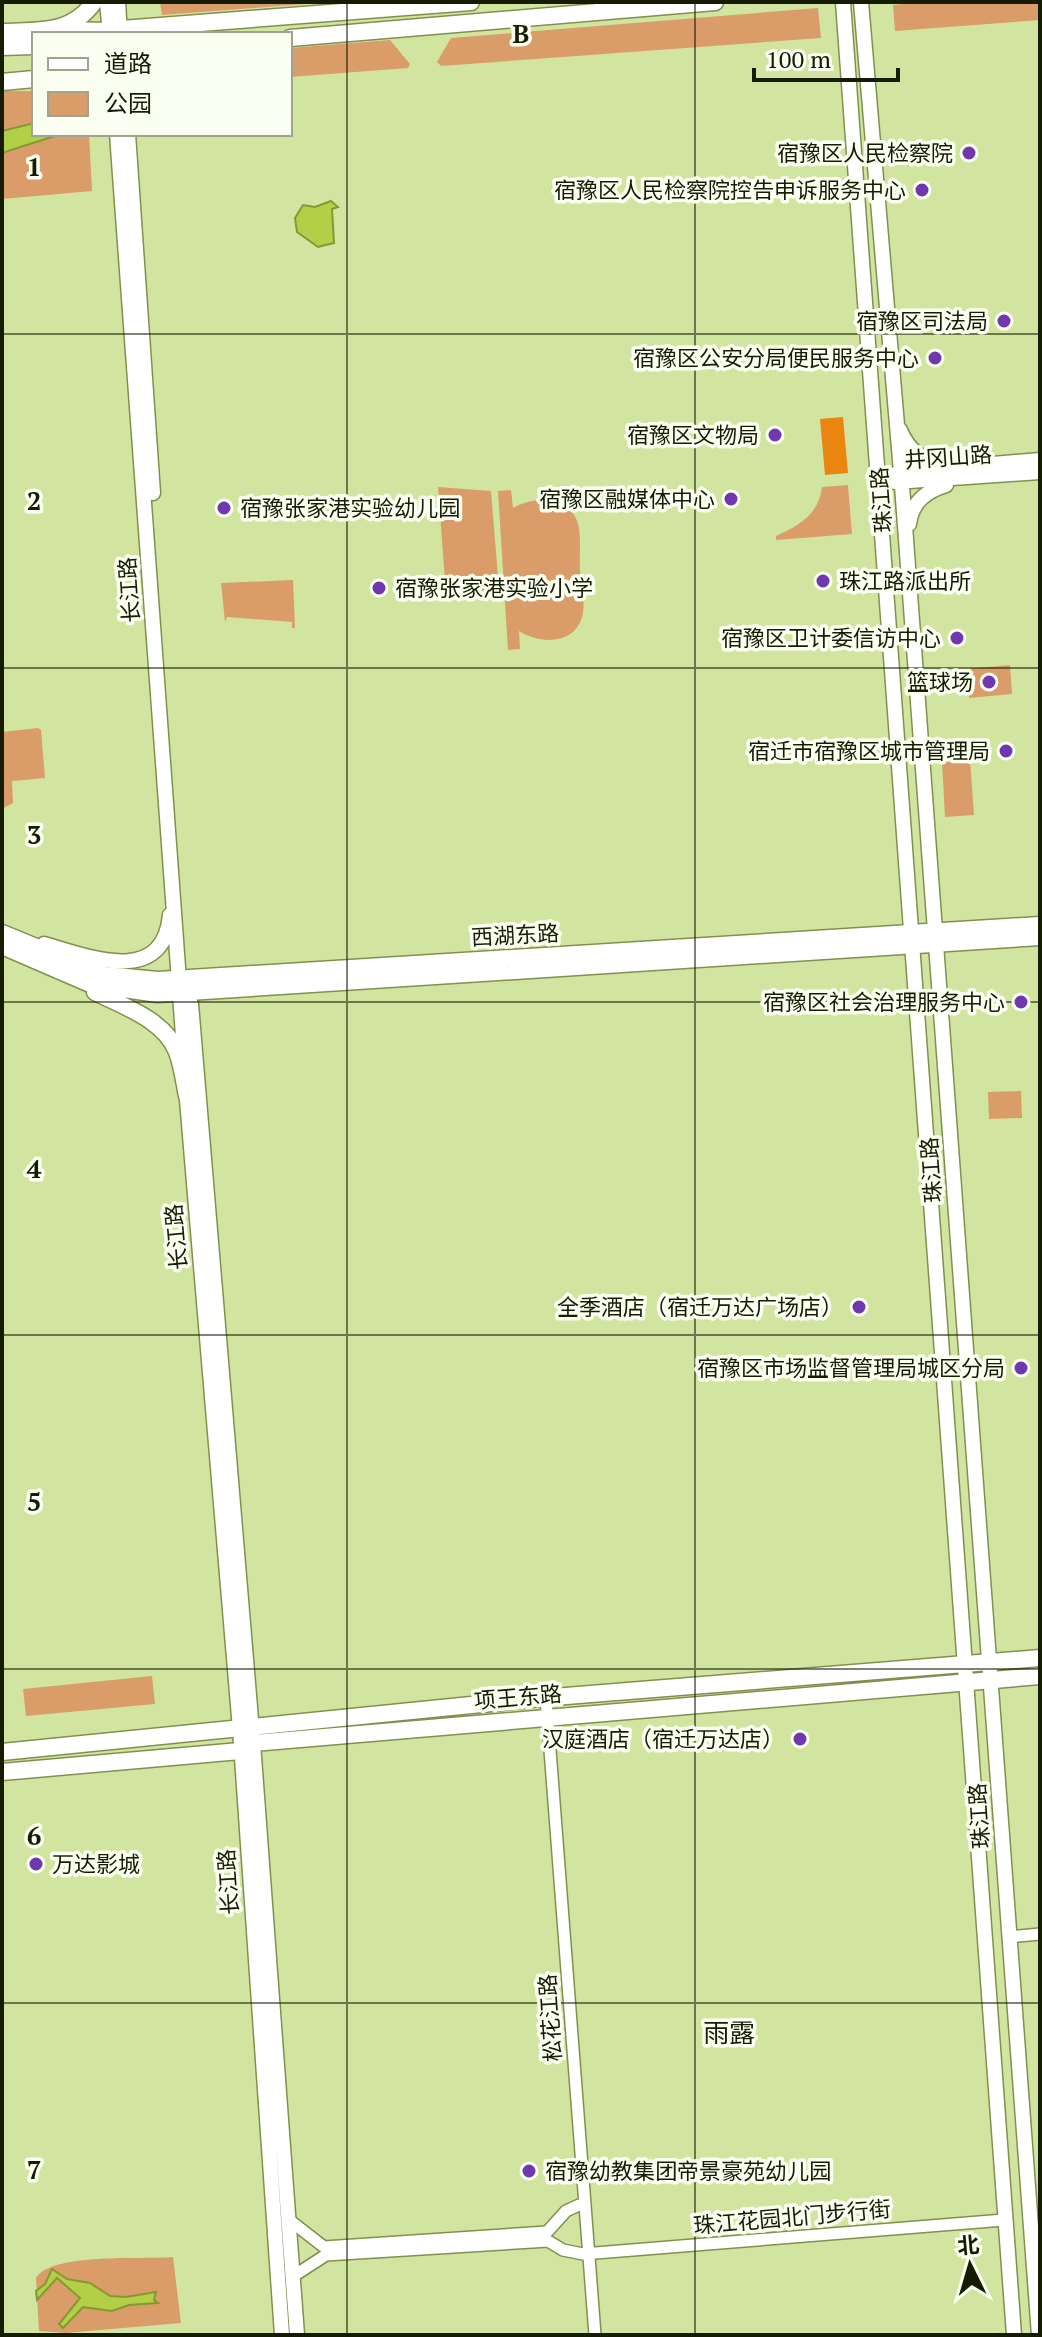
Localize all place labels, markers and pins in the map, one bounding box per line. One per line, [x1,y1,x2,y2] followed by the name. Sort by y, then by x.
[777,138,953,167] place label: 宿豫区人民检察院
[960,144,978,162] marker: 宿豫区人民检察院
[554,175,906,204] place label: 宿豫区人民检察院控告申诉服务中心
[913,181,931,199] marker: 宿豫区人民检察院控告申诉服务中心
[856,306,988,335] place label: 宿豫区司法局
[995,312,1013,330] marker: 宿豫区司法局
[633,343,919,372] place label: 宿豫区公安分局便民服务中心
[926,349,944,367] marker: 宿豫区公安分局便民服务中心
[627,420,759,449] place label: 宿豫区文物局
[766,426,784,444] marker: 宿豫区文物局
[539,484,715,513] place label: 宿豫区融媒体中心
[722,490,740,508] marker: 宿豫区融媒体中心
[240,493,460,522] place label: 宿豫张家港实验幼儿园
[215,499,233,517] marker: 宿豫张家港实验幼儿园
[839,566,971,595] place label: 珠江路派出所
[814,572,832,590] marker: 珠江路派出所
[395,573,593,602] place label: 宿豫张家港实验小学
[370,579,388,597] marker: 宿豫张家港实验小学
[721,623,941,652] place label: 宿豫区卫计委信访中心
[948,629,966,647] marker: 宿豫区卫计委信访中心
[907,667,973,696] place label: 篮球场
[980,673,998,691] marker: 篮球场
[748,736,990,765] place label: 宿迁市宿豫区城市管理局
[997,742,1015,760] marker: 宿迁市宿豫区城市管理局
[763,987,1005,1016] place label: 宿豫区社会治理服务中心
[1012,993,1030,1011] marker: 宿豫区社会治理服务中心
[557,1292,843,1321] place label: 全季酒店（宿迁万达广场店）
[850,1298,868,1316] marker: 全季酒店（宿迁万达广场店）
[697,1353,1005,1382] place label: 宿豫区市场监督管理局城区分局
[1012,1359,1030,1377] marker: 宿豫区市场监督管理局城区分局
[542,1724,784,1753] place label: 汉庭酒店（宿迁万达店）
[791,1730,809,1748] marker: 汉庭酒店（宿迁万达店）
[52,1849,140,1878] place label: 万达影城
[27,1855,45,1873] marker: 万达影城
[545,2156,831,2185] place label: 宿豫幼教集团帝景豪苑幼儿园
[520,2162,538,2180] marker: 宿豫幼教集团帝景豪苑幼儿园

